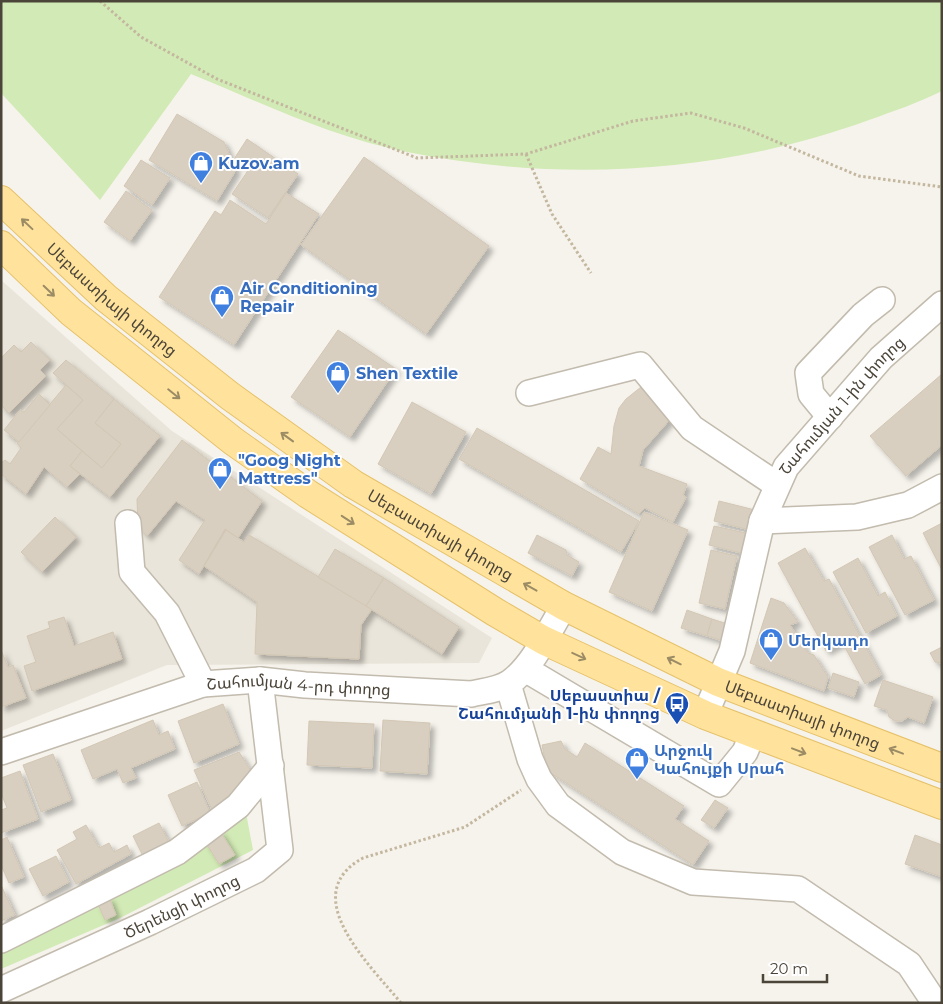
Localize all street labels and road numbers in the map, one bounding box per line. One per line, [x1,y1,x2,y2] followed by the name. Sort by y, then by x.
[43,238,181,360] street label: Սեբաստիայի փողոց
[775,332,908,477] street label: Շահումյան 1-ին փողոց
[364,485,517,584] street label: Սեբաստիայի փողոց
[206,670,391,699] street label: Շահումյան 4-րդ փողոց
[722,676,883,753] street label: Սեբաստիայի փողոց
[121,870,242,942] street label: Ծերենցի փողոց

